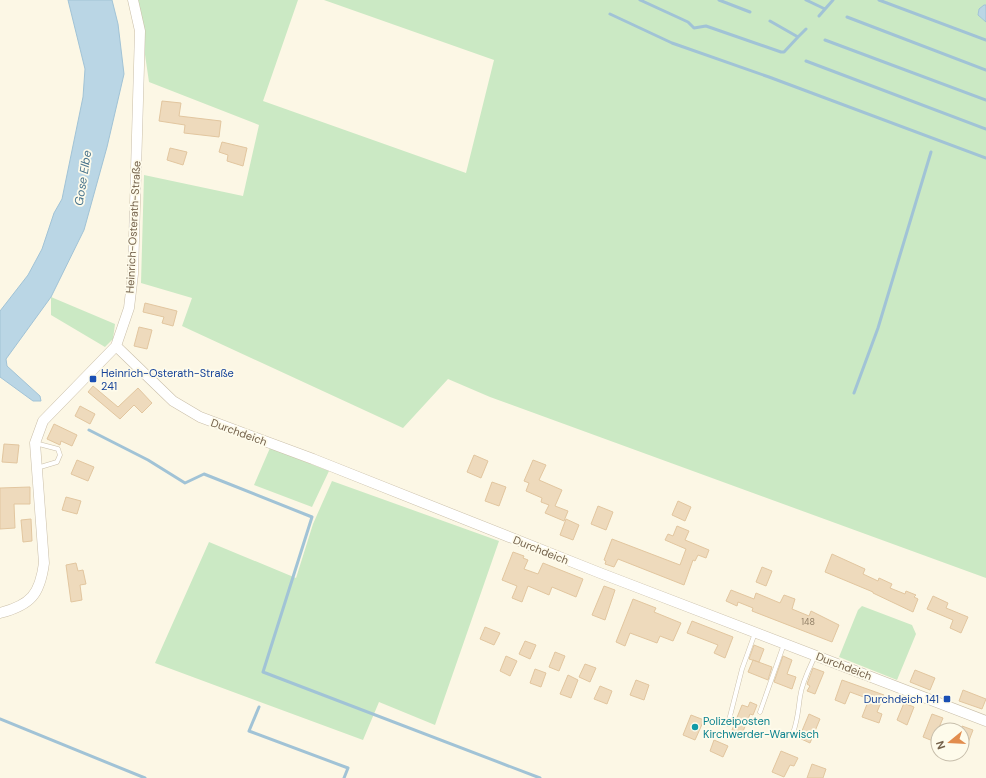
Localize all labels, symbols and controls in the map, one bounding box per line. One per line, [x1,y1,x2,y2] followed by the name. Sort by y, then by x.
[71,149,95,207] water label: Gose Elbe
[123,160,143,294] street label: Heinrich-Osterath-Straße
[101,366,234,393] place label: Heinrich-Osterath-Straße 241
[88,374,98,384] marker: Heinrich-Osterath-Straße 241
[209,415,269,449] street label: Durchdeich
[511,533,571,567] street label: Durchdeich
[801,616,815,628] house number: 148
[814,649,874,683] street label: Durchdeich
[864,692,939,706] place label: Durchdeich 141
[942,694,952,704] marker: Durchdeich 141
[703,714,819,741] place label: Polizeiposten Kirchwerder-Warwisch
[690,722,700,732] marker: Polizeiposten Kirchwerder-Warwisch
[930,722,970,762] north arrow
[933,739,948,751] text: N

